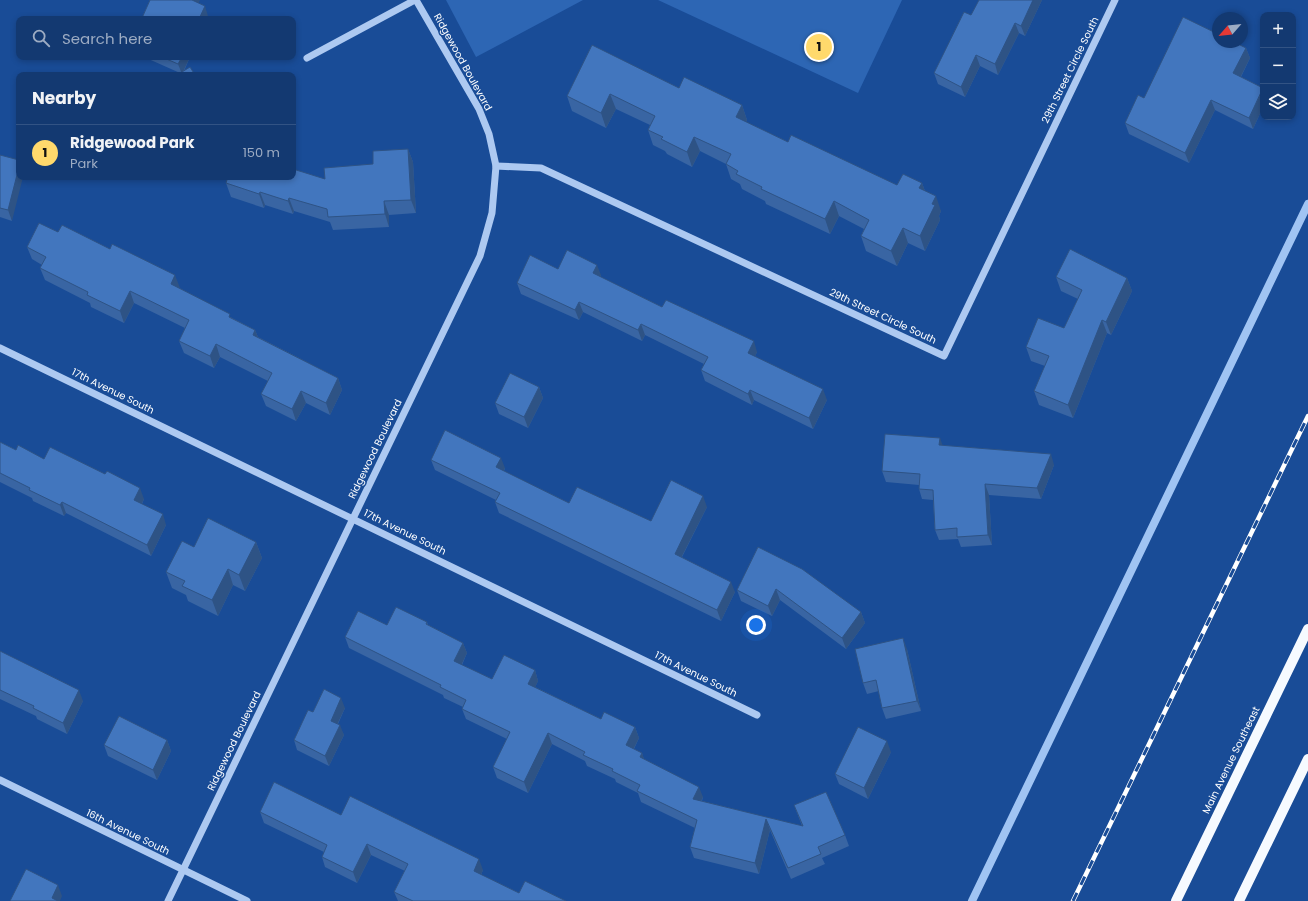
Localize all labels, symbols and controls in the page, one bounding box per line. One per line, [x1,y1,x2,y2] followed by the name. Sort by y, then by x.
[430,11,496,113] street label: Ridgewood Boulevard
[1212,12,1248,48] north arrow
[1260,12,1296,120] map controls
[1260,12,1296,48] button: +
[1038,14,1102,126] street label: 29th Street Circle South
[16,16,296,60] search box
[30,27,52,49] icon: search
[62,28,152,49] text: Search here
[806,32,832,62] pin: 1
[1260,48,1296,84] button: −
[1260,84,1296,120] button: layers
[32,86,96,110] text: Nearby
[70,132,195,153] text: Ridgewood Park
[43,143,47,162] text: 1
[243,143,280,162] text: 150 m
[70,154,98,173] text: Park
[827,285,939,347] street label: 29th Street Circle South
[69,364,157,418] street label: 17th Avenue South
[344,397,406,501] street label: Ridgewood Boulevard
[361,505,449,559] street label: 17th Avenue South
[746,615,766,635] your location
[652,647,740,701] street label: 17th Avenue South
[203,689,265,793] street label: Ridgewood Boulevard
[1198,704,1264,816] street label: Main Avenue Southeast
[84,805,172,859] street label: 16th Avenue South

